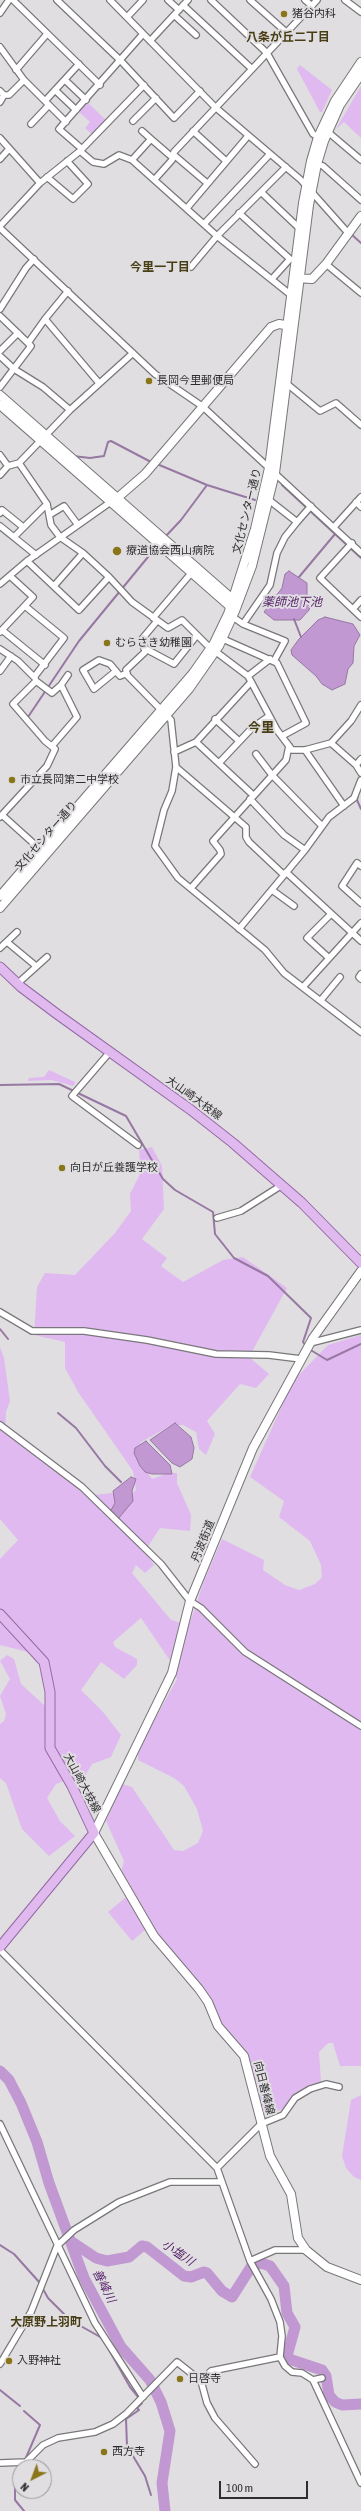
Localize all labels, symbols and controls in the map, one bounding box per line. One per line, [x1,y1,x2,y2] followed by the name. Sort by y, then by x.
[292,7,336,21] place label: 猪谷内科
[279,9,289,19] marker: 猪谷内科
[246,30,330,44] district label: 八条が丘二丁目
[130,260,190,274] district label: 今里一丁目
[157,374,234,388] place label: 長岡今里郵便局
[144,376,154,386] marker: 長岡今里郵便局
[230,467,264,555] street label: 文化センター通り
[126,544,214,558] place label: 療道協会西山病院
[111,545,123,557] marker: 療道協会西山病院
[262,595,322,609] water label: 薬師池下池
[115,636,192,650] place label: むらさき幼稚園
[102,638,112,648] marker: むらさき幼稚園
[248,720,274,736] district label: 今里
[20,773,119,787] place label: 市立長岡第二中学校
[7,775,17,785] marker: 市立長岡第二中学校
[12,798,80,874] street label: 文化センター通り
[163,1073,225,1123] street label: 大山崎大枝線
[70,1161,158,1175] place label: 向日が丘養護学校
[57,1163,67,1173] marker: 向日が丘養護学校
[189,1518,217,1564] street label: 丹波街道
[61,1751,103,1815] street label: 大山崎大枝線
[251,2060,277,2116] street label: 向日善峰線
[159,2237,197,2269] water label: 小塩川
[89,2267,119,2305] water label: 善峰川
[10,2315,82,2329] district label: 大原野上羽町
[17,2354,61,2368] place label: 入野神社
[4,2356,14,2366] marker: 入野神社
[188,2372,221,2386] place label: 日啓寺
[175,2374,185,2384] marker: 日啓寺
[112,2445,145,2459] place label: 西方寺
[99,2447,109,2457] marker: 西方寺
[12,2459,52,2499] north arrow
[221,2473,310,2499] scale bar
[18,2481,31,2494] text: N
[226,2481,253,2495] text: 100 m

